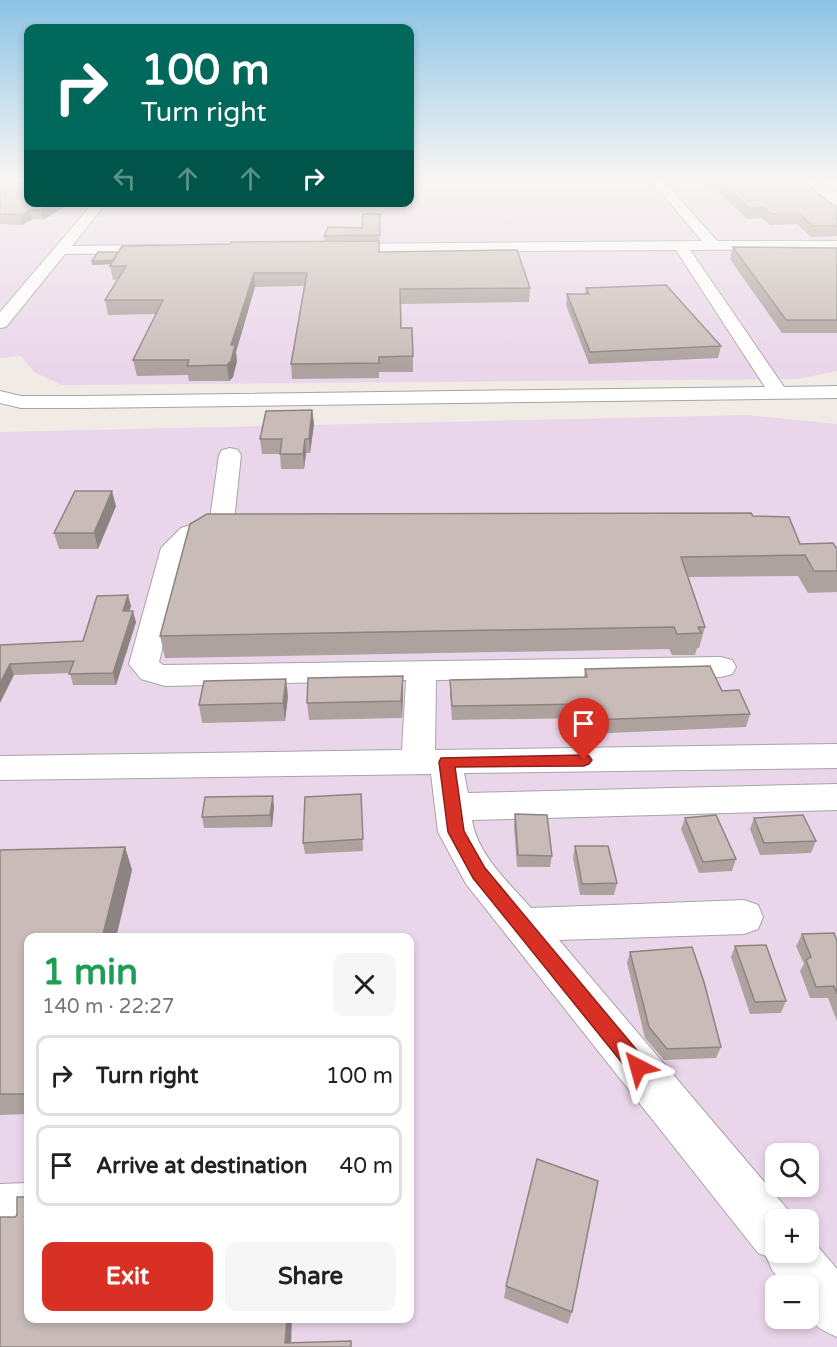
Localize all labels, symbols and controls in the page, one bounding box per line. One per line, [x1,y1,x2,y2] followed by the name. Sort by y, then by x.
[141,45,270,96] text: 100 m
[42,48,120,126] icon: right
[141,96,267,129] text: Turn right
[108,162,141,195] icon: left
[171,162,204,195] icon: ahead
[234,162,267,195] icon: ahead
[297,162,330,195] icon: right
[558,698,609,760] pin
[567,707,600,740] icon: arrive
[42,951,138,994] text: 1 min
[333,953,396,1016] button: close
[42,995,174,1019] text: 140 m · 22:27
[606,1035,670,1099] position arrow
[45,1059,78,1092] icon: right
[96,1063,198,1089] text: Turn right
[326,1063,393,1089] text: 100 m
[765,1143,819,1329] map controls
[765,1143,819,1197] button: search
[45,1149,78,1182] icon: arrive
[96,1153,307,1179] text: Arrive at destination
[339,1153,393,1179] text: 40 m
[765,1209,819,1263] button: +
[42,1242,213,1311] button: Exit
[225,1242,396,1311] button: Share
[765,1275,819,1329] button: −

